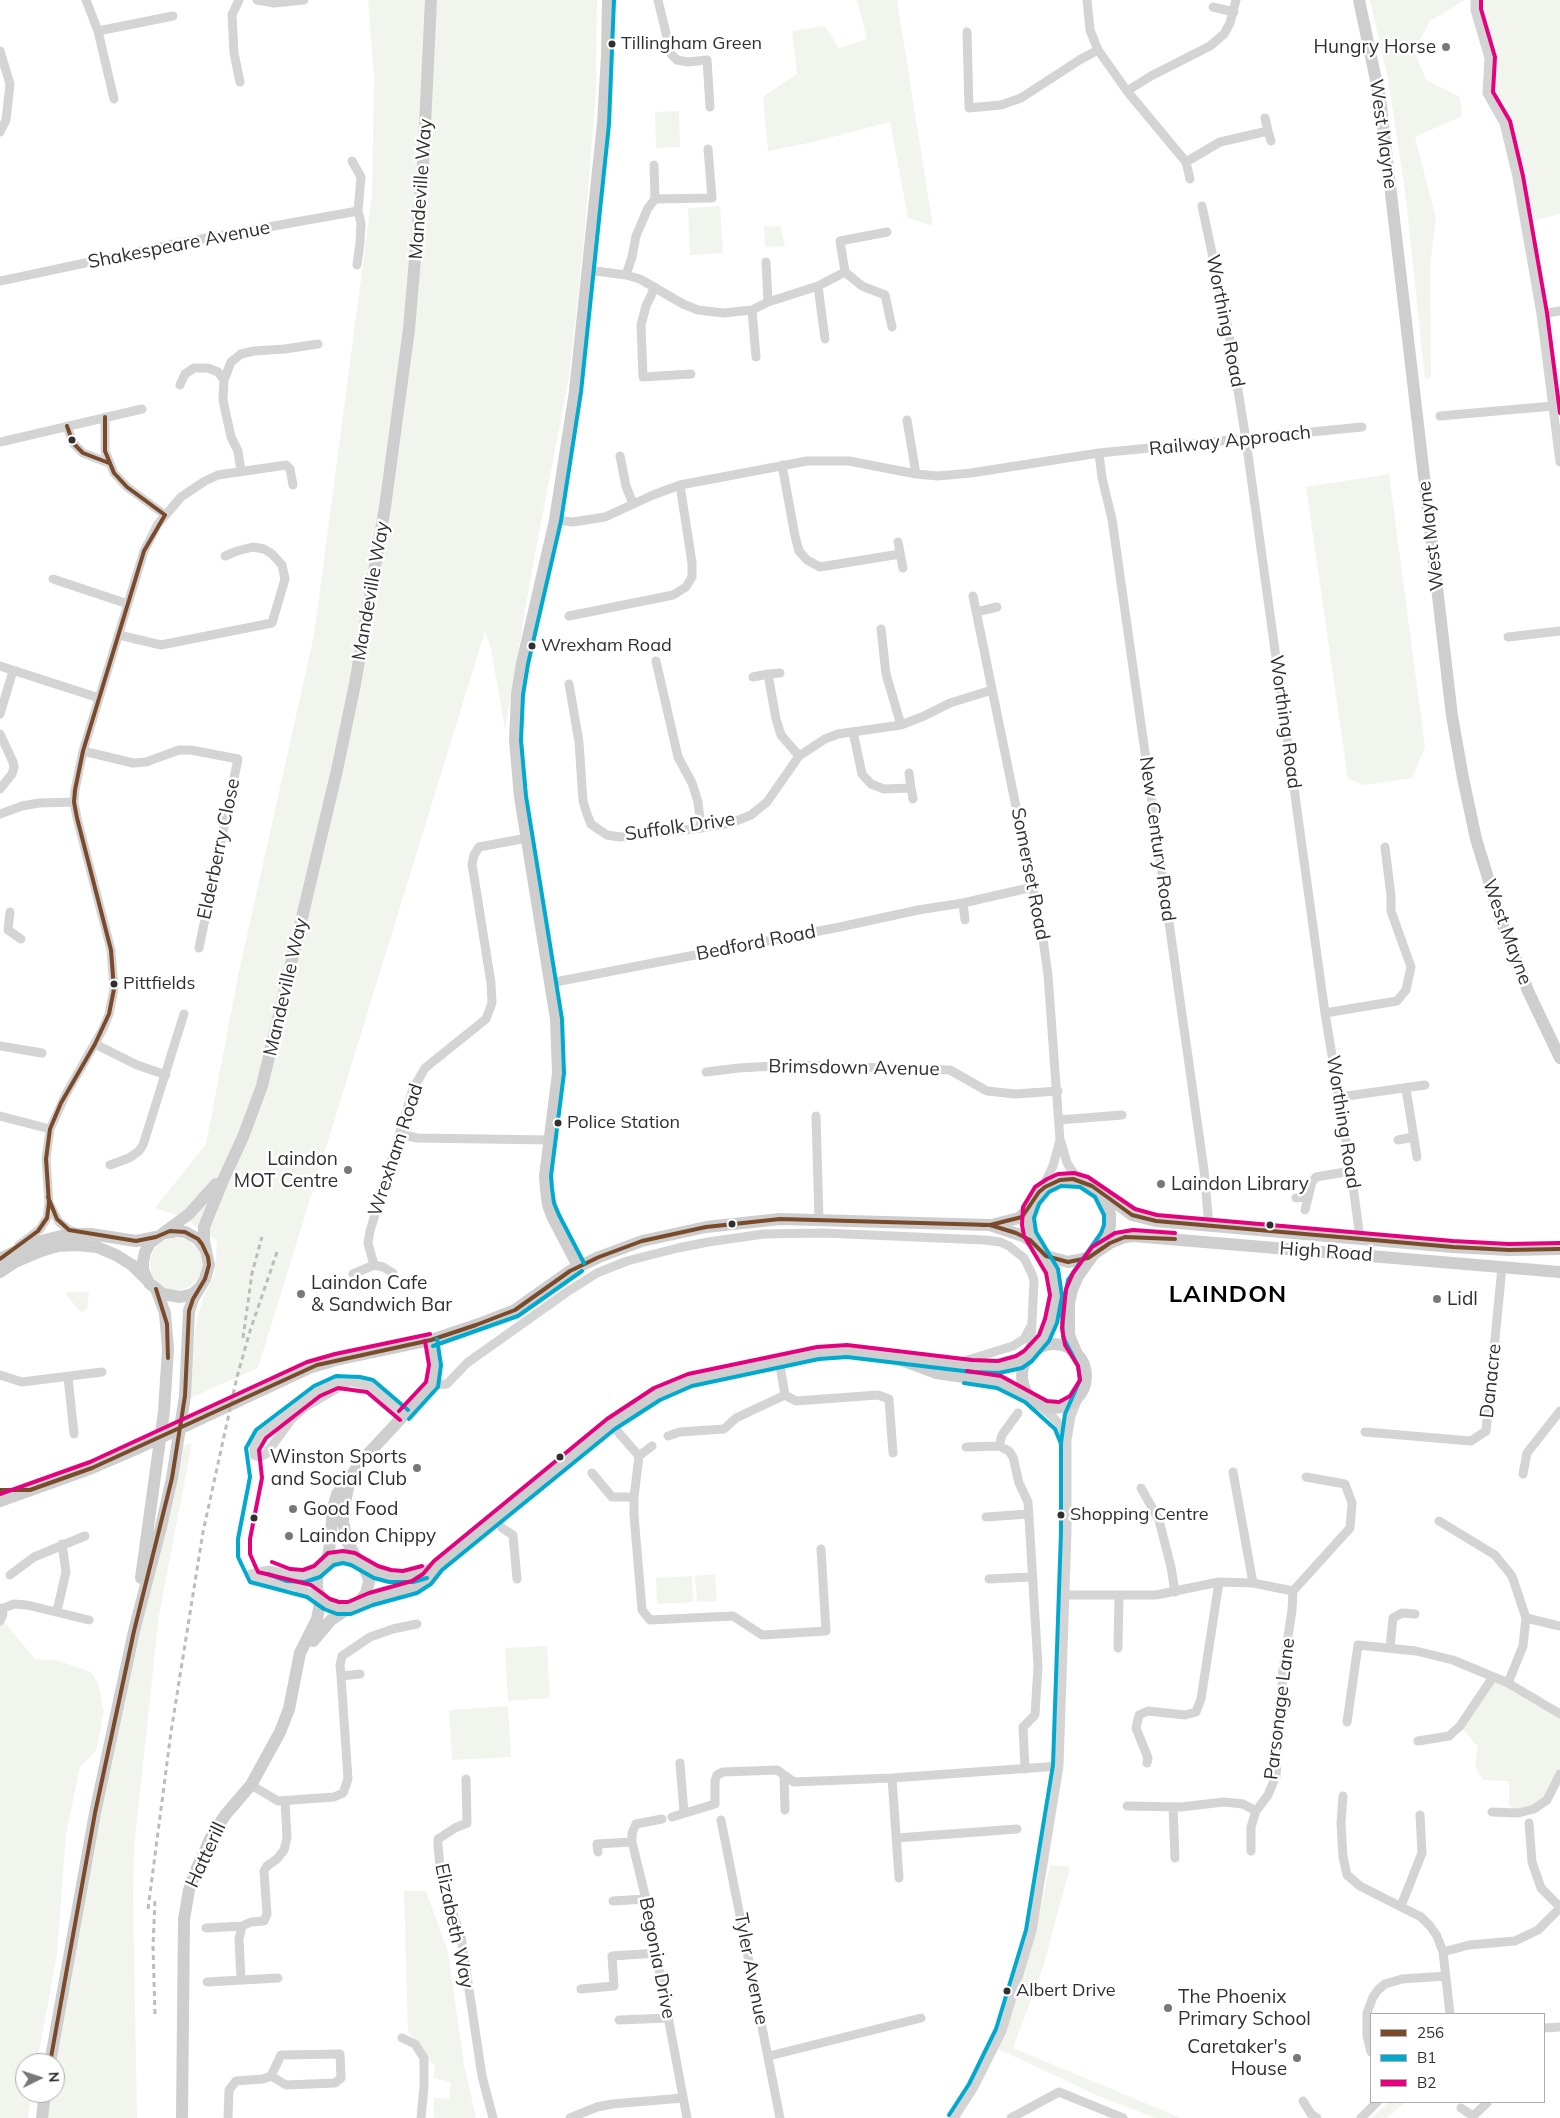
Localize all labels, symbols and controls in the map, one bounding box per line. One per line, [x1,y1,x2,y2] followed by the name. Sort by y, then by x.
[621,33,762,55] place label: Tillingham Green
[1313,36,1436,58] place label: Hungry Horse
[607,39,617,49] marker: Tillingham Green
[1440,41,1452,53] marker: Hungry Horse
[1364,78,1402,190] street label: West Mayne
[405,118,437,260] street label: Mandeville Way
[86,216,272,274] street label: Shakespeare Avenue
[1201,253,1249,389] street label: Worthing Road
[1148,421,1312,461] street label: Railway Approach
[67,435,77,445] unlabelled marker
[1413,480,1449,592] street label: West Mayne
[348,520,394,662] street label: Mandeville Way
[541,635,672,657] place label: Wrexham Road
[527,641,537,651] marker: Wrexham Road
[1264,654,1306,790] street label: Worthing Road
[1134,755,1180,923] street label: New Century Road
[193,776,245,922] street label: Elderberry Close
[1006,806,1054,942] street label: Somerset Road
[623,808,737,846] street label: Suffolk Drive
[1477,876,1537,988] street label: West Mayne
[259,916,313,1058] street label: Mandeville Way
[694,920,818,966] street label: Bedford Road
[123,973,196,995] place label: Pittfields
[109,979,119,989] marker: Pittfields
[1321,1054,1365,1190] street label: Worthing Road
[768,1055,940,1081] street label: Brimsdown Avenue
[364,1081,428,1219] street label: Wrexham Road
[567,1112,680,1134] place label: Police Station
[553,1118,563,1128] marker: Police Station
[234,1148,338,1192] place label: Laindon MOT Centre
[342,1164,354,1176] marker: Laindon MOT Centre
[1171,1173,1309,1195] place label: Laindon Library
[1155,1178,1167,1190] marker: Laindon Library
[727,1219,737,1229] unlabelled marker
[1265,1220,1275,1230] unlabelled marker
[1279,1237,1373,1267] street label: High Road
[311,1272,452,1316] place label: Laindon Cafe & Sandwich Bar
[1168,1281,1288,1309] district label: LAINDON
[295,1288,307,1300] marker: Laindon Cafe & Sandwich Bar
[1447,1288,1478,1310] place label: Lidl
[1431,1293,1443,1305] marker: Lidl
[1476,1343,1506,1419] street label: Danacre
[270,1446,407,1490] place label: Winston Sports and Social Club
[555,1452,565,1462] unlabelled marker
[411,1462,423,1474] marker: Winston Sports and Social Club
[303,1498,398,1520] place label: Good Food
[287,1503,299,1515] marker: Good Food
[1070,1504,1209,1526] place label: Shopping Centre
[1056,1510,1066,1520] marker: Shopping Centre
[249,1513,259,1523] unlabelled marker
[299,1525,436,1547] place label: Laindon Chippy
[283,1530,295,1542] marker: Laindon Chippy
[1260,1637,1300,1781] street label: Parsonage Lane
[181,1819,231,1891] street label: Hatterill
[430,1861,478,1991] street label: Elizabeth Way
[634,1895,680,2021] street label: Begonia Drive
[729,1911,773,2027] street label: Tyler Avenue
[1016,1980,1116,2002] place label: Albert Drive
[1002,1986,1012,1996] marker: Albert Drive
[1178,1986,1311,2030] place label: The Phoenix Primary School
[1162,2002,1174,2014] marker: The Phoenix Primary School
[1370,2013,1545,2103] legend
[1417,2023,1444,2042] text: 256
[1187,2036,1287,2080] place label: Caretaker's House
[1417,2048,1436,2067] text: B1
[1291,2052,1303,2064] marker: Caretaker's House
[15,2053,65,2103] north arrow
[45,2071,63,2083] text: N
[1417,2073,1436,2092] text: B2

